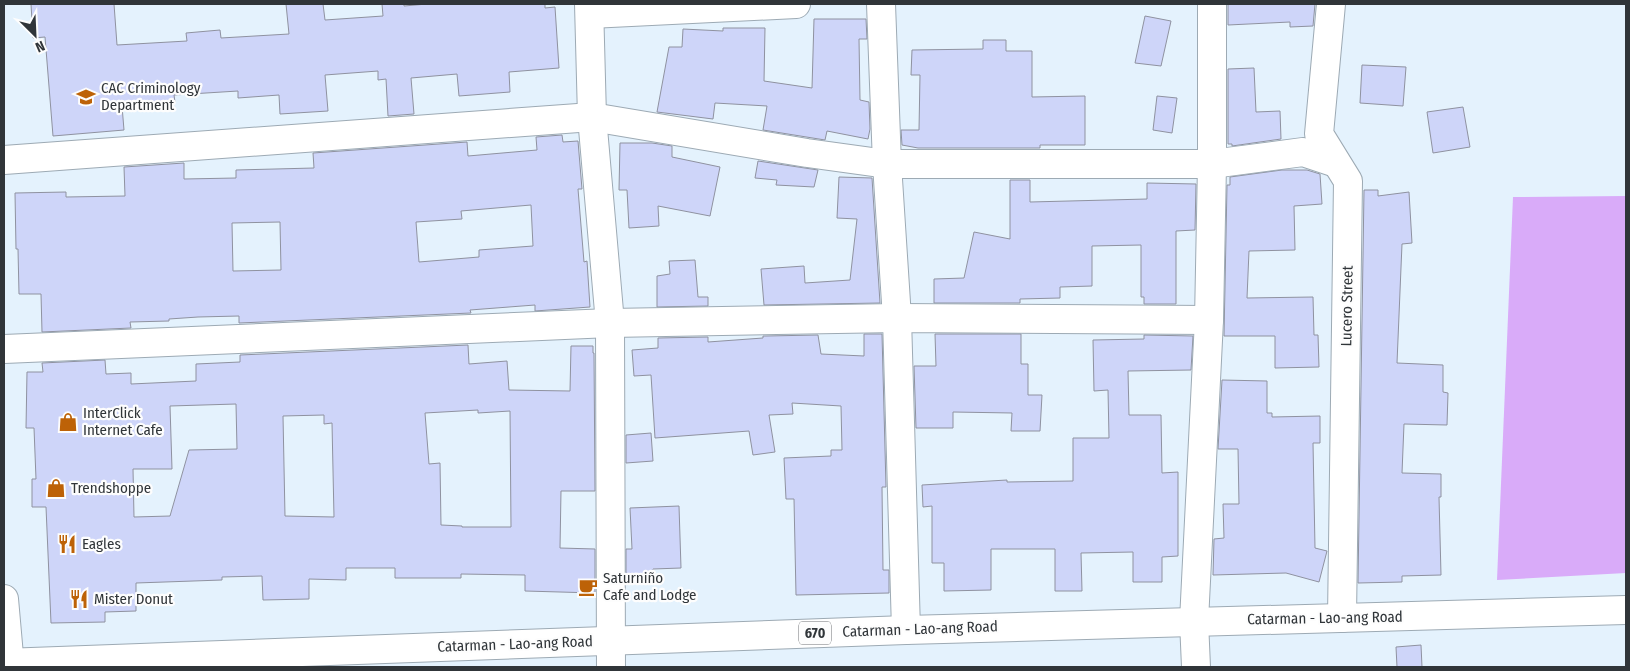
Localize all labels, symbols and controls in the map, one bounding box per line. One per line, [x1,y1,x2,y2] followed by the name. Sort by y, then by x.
[10,10,60,60] north arrow
[33,37,47,56] text: N
[101,79,201,114] place label: CAC Criminology Department
[75,86,97,108] school or university icon: CAC Criminology Department
[1337,265,1357,347] street label: Lucero Street
[83,404,163,439] place label: InterClick Internet Cafe
[57,411,79,433] shop icon: InterClick Internet Cafe
[45,477,67,499] shop icon: Trendshoppe
[71,479,151,497] place label: Trendshoppe
[56,533,78,555] restaurant icon: Eagles
[82,535,121,553] place label: Eagles
[603,569,696,604] place label: Saturniño Cafe and Lodge
[577,576,599,598] cafe icon: Saturniño Cafe and Lodge
[68,588,90,610] restaurant icon: Mister Donut
[94,590,173,608] place label: Mister Donut
[1247,608,1403,628] street label: Catarman - Lao-ang Road
[842,617,998,641] street label: Catarman - Lao-ang Road
[799,622,831,644] road number: 670
[437,632,593,656] street label: Catarman - Lao-ang Road

